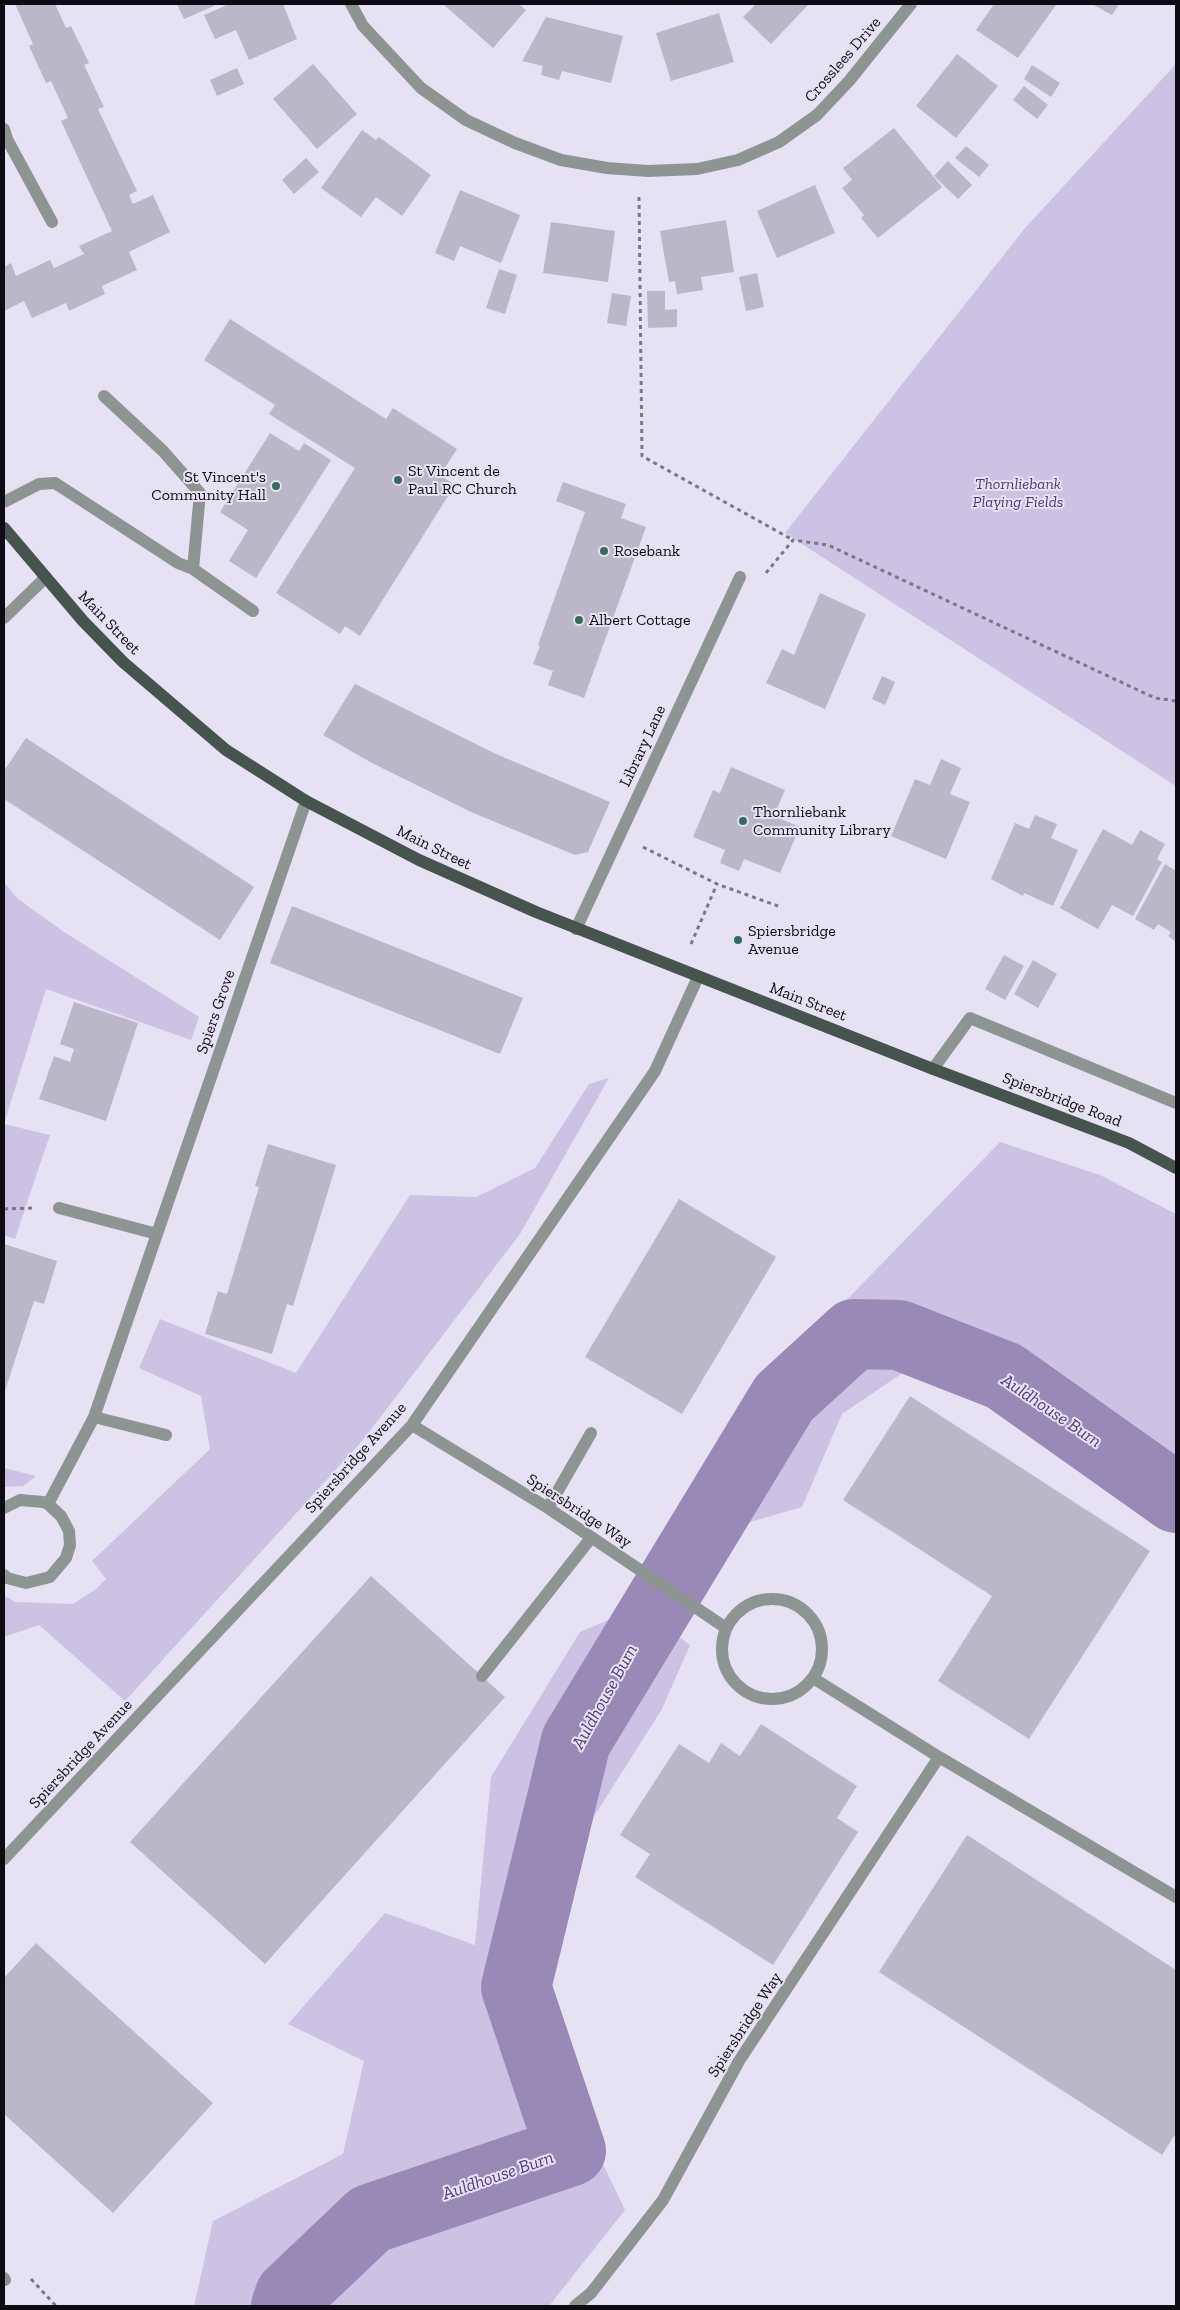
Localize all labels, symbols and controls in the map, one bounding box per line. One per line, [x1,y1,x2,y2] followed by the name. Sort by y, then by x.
[801,13,885,107] street label: Crosslees Drive
[408,461,517,499] place label: St Vincent de Paul RC Church
[151,467,266,505] place label: St Vincent's Community Hall
[392,474,404,486] marker: St Vincent de Paul RC Church
[973,474,1063,512] park label: Thornliebank Playing Fields
[270,480,282,492] marker: St Vincent's Community Hall
[614,541,680,561] place label: Rosebank
[598,545,610,557] marker: Rosebank
[74,587,144,659] street label: Main Street
[589,610,690,630] place label: Albert Cottage
[573,614,585,626] marker: Albert Cottage
[616,702,670,790] street label: Library Lane
[753,802,891,840] place label: Thornliebank Community Library
[737,815,749,827] marker: Thornliebank Community Library
[393,822,475,874] street label: Main Street
[748,921,836,959] place label: Spiersbridge Avenue
[732,934,744,946] marker: Spiersbridge Avenue
[193,967,239,1057] street label: Spiers Grove
[767,979,849,1025] street label: Main Street
[1000,1068,1124,1132] street label: Spiersbridge Road
[997,1370,1105,1452] water label: Auldhouse Burn
[301,1399,411,1517] street label: Spiersbridge Avenue
[523,1470,635,1552] street label: Spiersbridge Way
[567,1641,643,1753] water label: Auldhouse Burn
[25,1695,137,1813] street label: Spiersbridge Avenue
[704,1969,786,2081] street label: Spiersbridge Way
[440,2147,556,2205] water label: Auldhouse Burn

